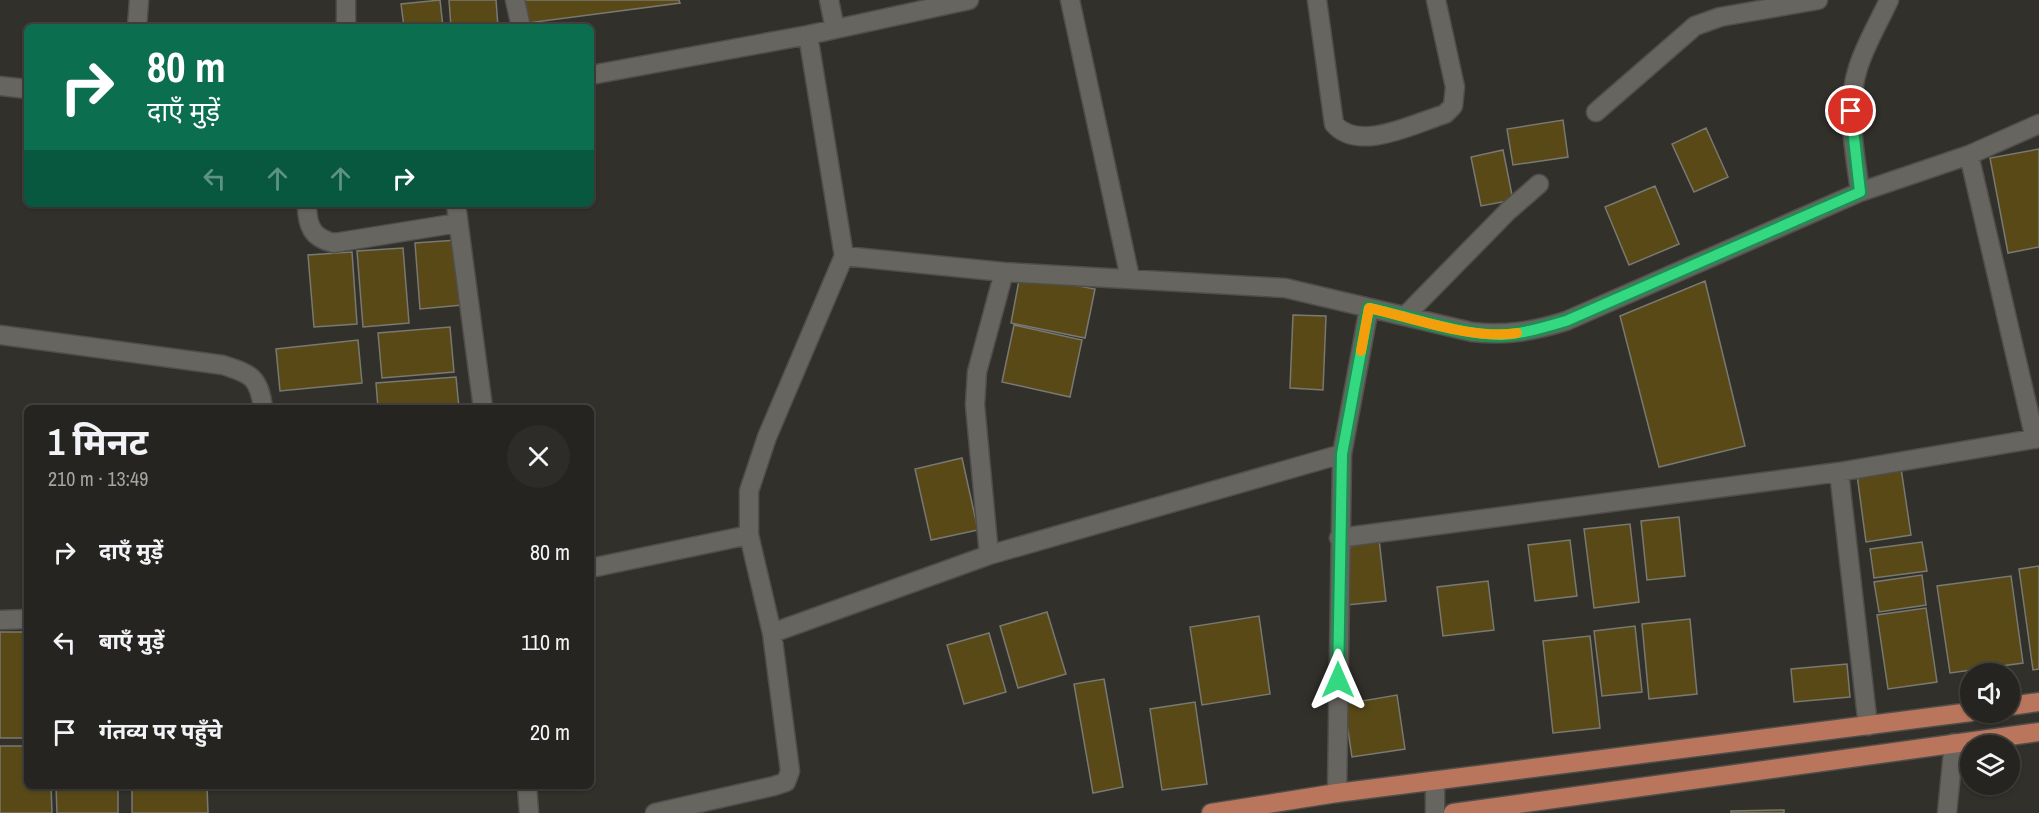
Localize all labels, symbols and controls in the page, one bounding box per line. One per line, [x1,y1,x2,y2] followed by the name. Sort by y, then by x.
[147,39,226,95] text: 80 m
[48,48,126,126] icon: right
[1825,85,1876,136] pin
[147,93,220,129] text: दाएँ मुड़ें
[1834,94,1867,127] icon: arrive
[198,162,231,195] icon: left
[261,162,294,195] icon: ahead
[324,162,357,195] icon: ahead
[387,162,420,195] icon: right
[48,418,148,466] text: 1 मिनट
[507,425,570,488] button: close
[48,465,148,492] text: 210 m · 13:49
[48,536,81,569] icon: right
[99,536,163,566] text: दाएँ मुड़ें
[530,537,570,567] text: 80 m
[48,626,81,659] icon: left
[99,626,164,656] text: बाएँ मुड़ें
[521,627,570,657] text: 110 m
[1306,648,1370,712] position arrow
[1960,663,2020,795] map controls
[1960,663,2020,723] button: sound
[48,716,81,749] icon: arrive
[99,716,222,746] text: गंतव्य पर पहुँचे
[530,717,570,747] text: 20 m
[1960,735,2020,795] button: layers

